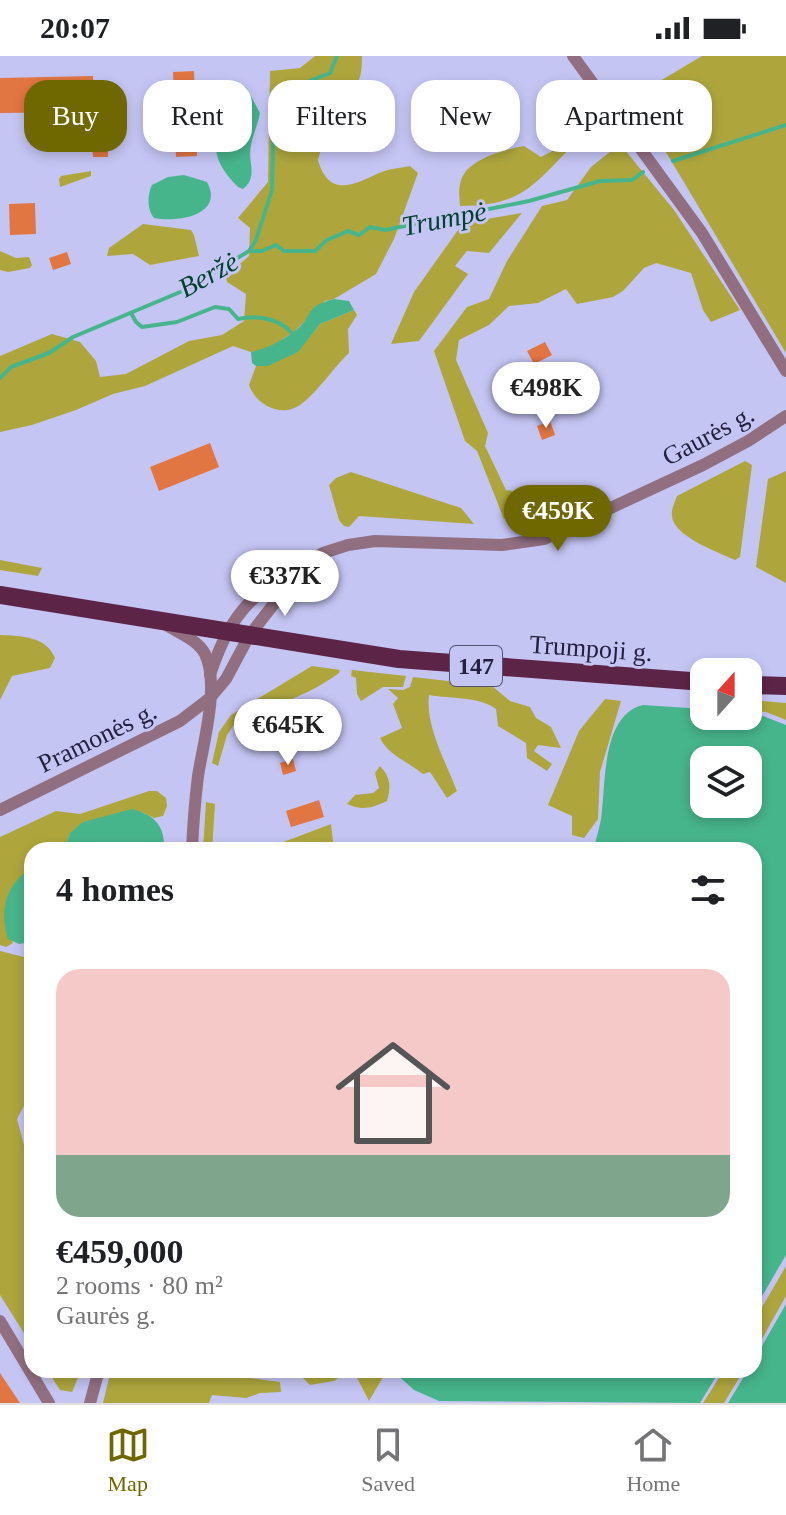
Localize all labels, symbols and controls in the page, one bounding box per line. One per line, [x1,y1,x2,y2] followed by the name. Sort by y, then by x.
[40,11,110,44] text: 20:07
[24,80,127,152] chip: Buy
[143,80,252,152] chip: Rent
[268,80,395,152] chip: Filters
[411,80,520,152] chip: New
[536,80,712,152] chip: Apartment
[399,195,489,242] water label: Trumpė
[173,245,244,303] water label: Beržė
[490,362,602,430] pin: €498K
[510,373,582,402] text: €498K
[657,399,759,472] street label: Gaurės g.
[502,485,614,553] pin: €459K
[522,496,594,525] text: €459K
[229,550,341,618] pin: €337K
[249,561,321,590] text: €337K
[528,630,653,667] street label: Trumpoji g.
[450,646,502,686] road number: 147
[690,658,762,730] north arrow
[690,658,762,818] map controls
[33,696,161,779] street label: Pramonės g.
[232,699,344,767] pin: €645K
[252,710,324,739] text: €645K
[690,746,762,818] button: layers
[686,868,730,912] icon: filters
[56,871,174,908] text: 4 homes
[321,1021,465,1165] icon: home
[56,1233,184,1270] text: €459,000
[56,1271,223,1300] text: 2 rooms · 80 m²
[56,1301,156,1330] text: Gaurės g.
[106,1423,150,1497] tab: Map
[361,1423,415,1497] tab: Saved
[626,1423,680,1497] tab: Home

